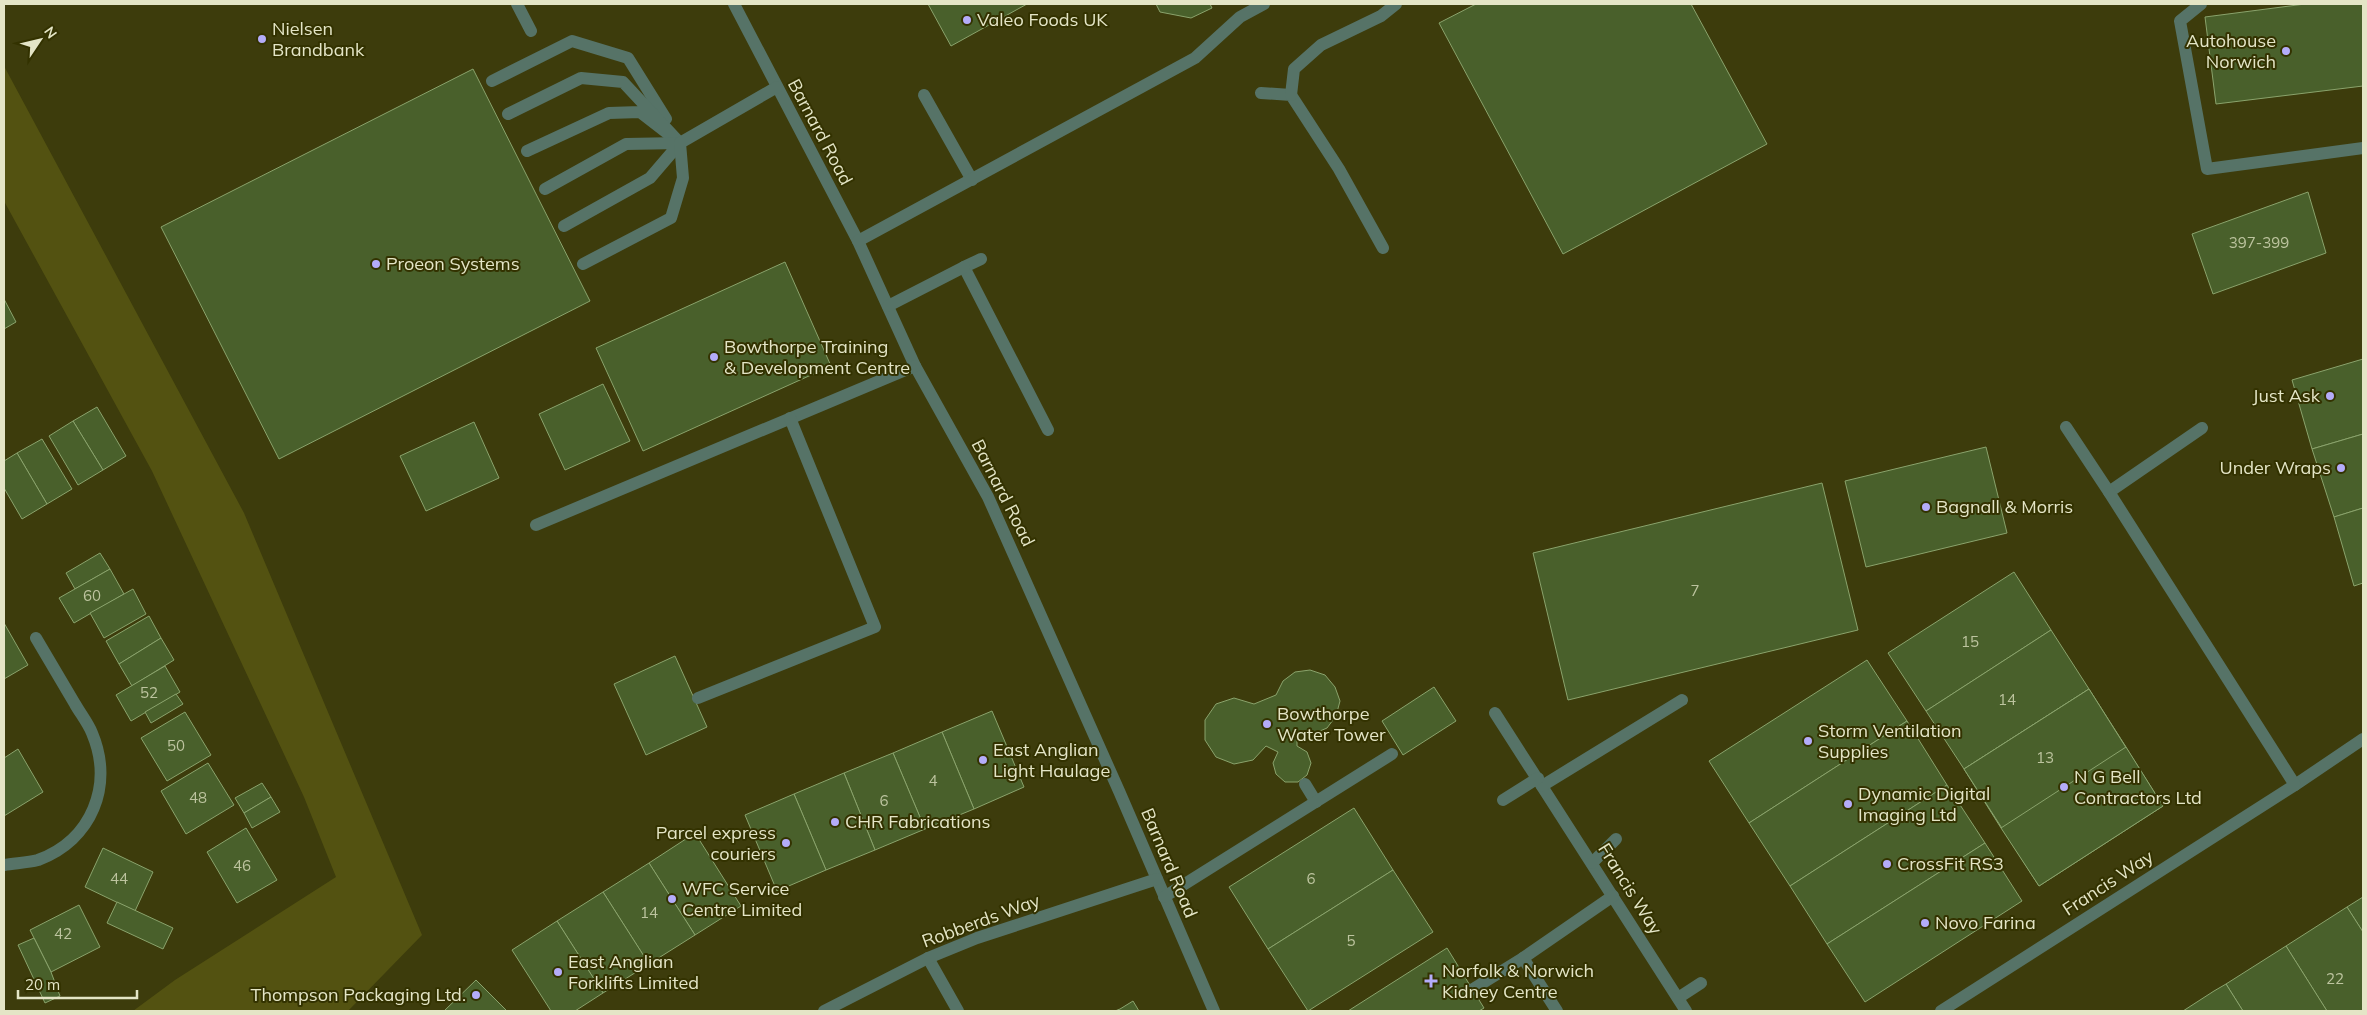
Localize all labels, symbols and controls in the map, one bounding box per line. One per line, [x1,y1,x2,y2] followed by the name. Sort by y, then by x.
[977,8,1108,31] place label: Valeo Foods UK
[961,14,973,26] marker: Valeo Foods UK
[15,15,65,65] north arrow
[272,17,365,61] place label: Nielsen Brandbank
[40,23,61,42] text: N
[2186,29,2276,73] place label: Autohouse Norwich
[256,33,268,45] marker: Nielsen Brandbank
[2280,45,2292,57] marker: Autohouse Norwich
[783,75,858,189] street label: Barnard Road
[2229,233,2289,252] house number: 397-399
[386,252,520,275] place label: Proeon Systems
[370,258,382,270] marker: Proeon Systems
[724,335,910,379] place label: Bowthorpe Training & Development Centre
[708,351,720,363] marker: Bowthorpe Training & Development Centre
[2253,384,2321,407] place label: Just Ask
[2324,390,2336,402] marker: Just Ask
[967,435,1040,550] street label: Barnard Road
[2220,456,2331,479] place label: Under Wraps
[2335,462,2347,474] marker: Under Wraps
[1936,495,2073,518] place label: Bagnall & Morris
[1920,501,1932,513] marker: Bagnall & Morris
[1690,581,1700,600] house number: 7
[83,586,101,605] house number: 60
[1961,632,1979,651] house number: 15
[140,683,158,702] house number: 52
[1998,690,2016,709] house number: 14
[1277,702,1386,746] place label: Bowthorpe Water Tower
[1261,718,1273,730] marker: Bowthorpe Water Tower
[1818,719,1962,763] place label: Storm Ventilation Supplies
[1802,735,1814,747] marker: Storm Ventilation Supplies
[167,736,185,755] house number: 50
[993,738,1110,782] place label: East Anglian Light Haulage
[2036,748,2054,767] house number: 13
[977,754,989,766] marker: East Anglian Light Haulage
[2074,765,2202,809] place label: N G Bell Contractors Ltd
[928,771,938,790] house number: 4
[2058,781,2070,793] marker: N G Bell Contractors Ltd
[1858,782,1990,826] place label: Dynamic Digital Imaging Ltd
[189,788,207,807] house number: 48
[879,791,889,810] house number: 6
[1842,798,1854,810] marker: Dynamic Digital Imaging Ltd
[1136,804,1203,921] street label: Barnard Road
[845,810,990,833] place label: CHR Fabrications
[829,816,841,828] marker: CHR Fabrications
[656,821,776,865] place label: Parcel express couriers
[780,837,792,849] marker: Parcel express couriers
[1593,839,1668,939] street label: Francis Way
[2058,844,2158,920] street label: Francis Way
[1897,852,2004,875] place label: CrossFit RS3
[233,856,251,875] house number: 46
[1881,858,1893,870] marker: CrossFit RS3
[110,869,128,888] house number: 44
[1306,869,1316,888] house number: 6
[682,877,802,921] place label: WFC Service Centre Limited
[919,888,1043,953] street label: Robberds Way
[666,893,678,905] marker: WFC Service Centre Limited
[640,903,658,922] house number: 14
[1935,911,2036,934] place label: Novo Farina
[1919,917,1931,929] marker: Novo Farina
[54,924,72,943] house number: 42
[1346,931,1356,950] house number: 5
[568,950,699,994] place label: East Anglian Forklifts Limited
[1442,959,1594,1003] place label: Norfolk & Norwich Kidney Centre
[552,966,564,978] marker: East Anglian Forklifts Limited
[18,968,136,1000] scale bar
[2326,969,2344,988] house number: 22
[1424,974,1438,988] marker: Norfolk & Norwich Kidney Centre
[25,975,60,994] text: 20 m
[251,983,466,1006] place label: Thompson Packaging Ltd.
[470,989,482,1001] marker: Thompson Packaging Ltd.

